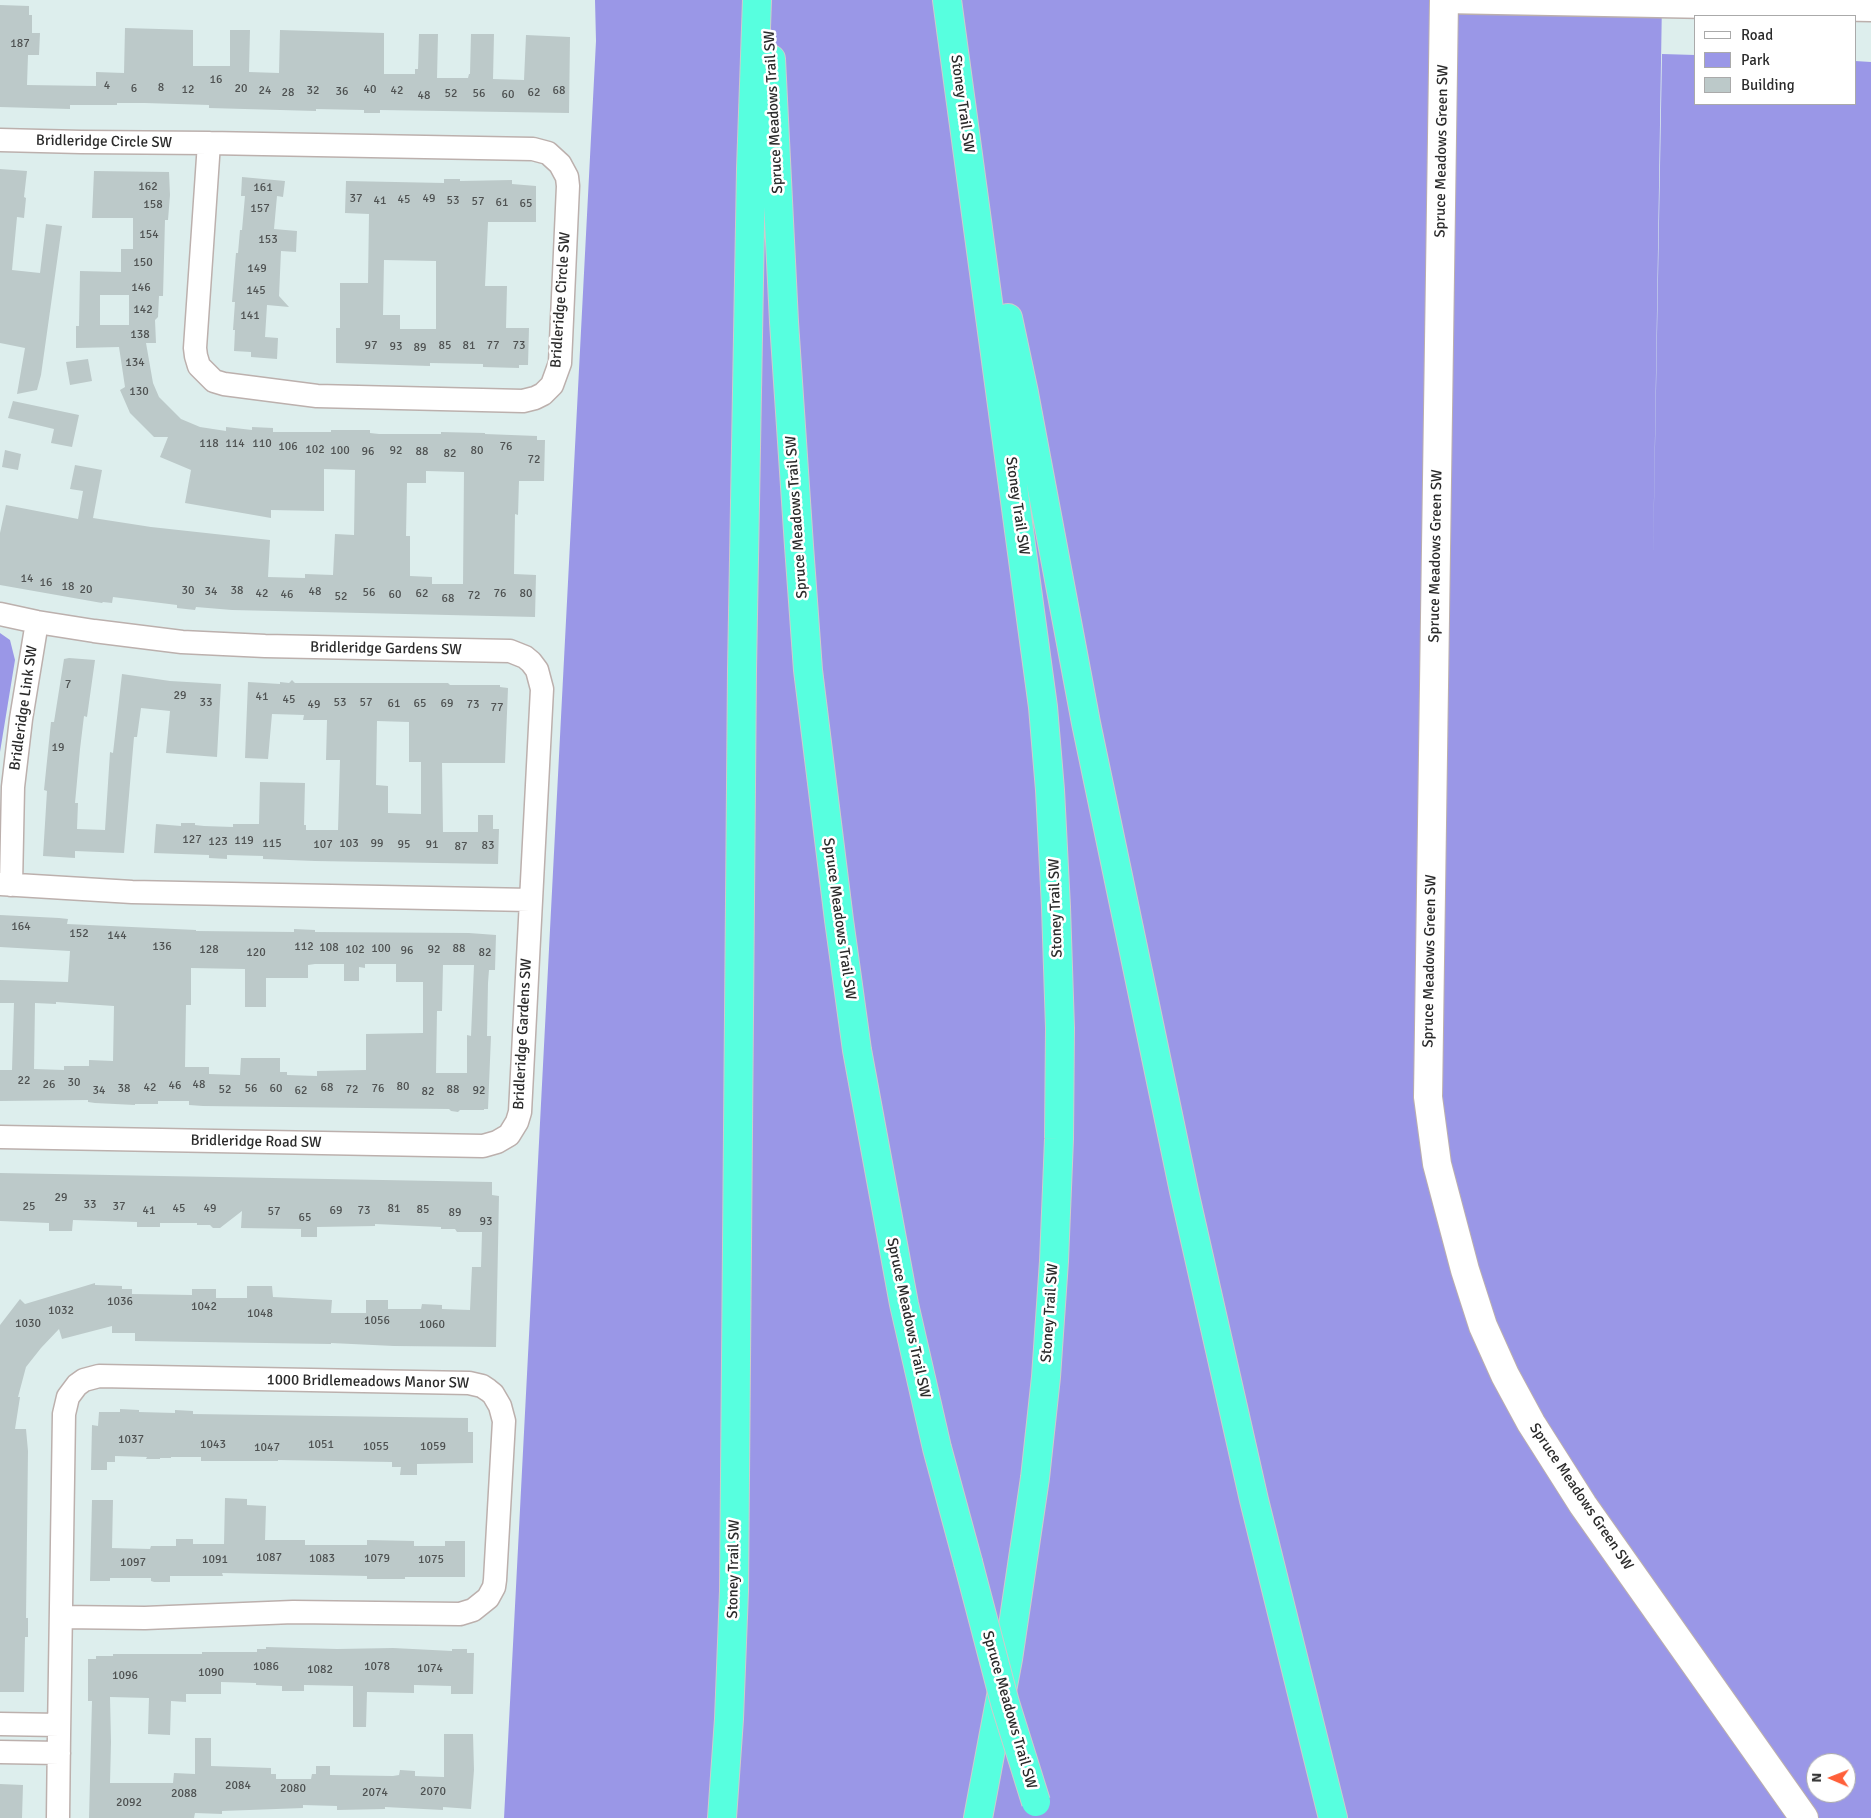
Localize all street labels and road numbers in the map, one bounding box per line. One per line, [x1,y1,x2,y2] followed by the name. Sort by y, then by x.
[761,30,787,194] street label: Spruce Meadows Trail SW
[946,54,978,154] street label: Stoney Trail SW
[1431,64,1453,238] street label: Spruce Meadows Green SW
[36,132,172,152] street label: Bridleridge Circle SW
[547,231,575,369] street label: Bridleridge Circle SW
[782,435,812,599] street label: Spruce Meadows Trail SW
[1001,456,1033,556] street label: Stoney Trail SW
[1425,469,1447,643] street label: Spruce Meadows Green SW
[310,639,462,659] street label: Bridleridge Gardens SW
[6,644,42,772] street label: Bridleridge Link SW
[819,837,859,1001] street label: Spruce Meadows Trail SW
[1045,858,1067,958] street label: Stoney Trail SW
[1419,874,1441,1048] street label: Spruce Meadows Green SW
[510,958,536,1110] street label: Bridleridge Gardens SW
[190,1132,322,1152] street label: Bridleridge Road SW
[882,1236,934,1400] street label: Spruce Meadows Trail SW
[1038,1263,1062,1363] street label: Stoney Trail SW
[267,1371,469,1393] street label: 1000 Bridlemeadows Manor SW
[1525,1420,1637,1574] street label: Spruce Meadows Green SW
[724,1519,744,1619] street label: Stoney Trail SW
[978,1629,1040,1791] street label: Spruce Meadows Trail SW

